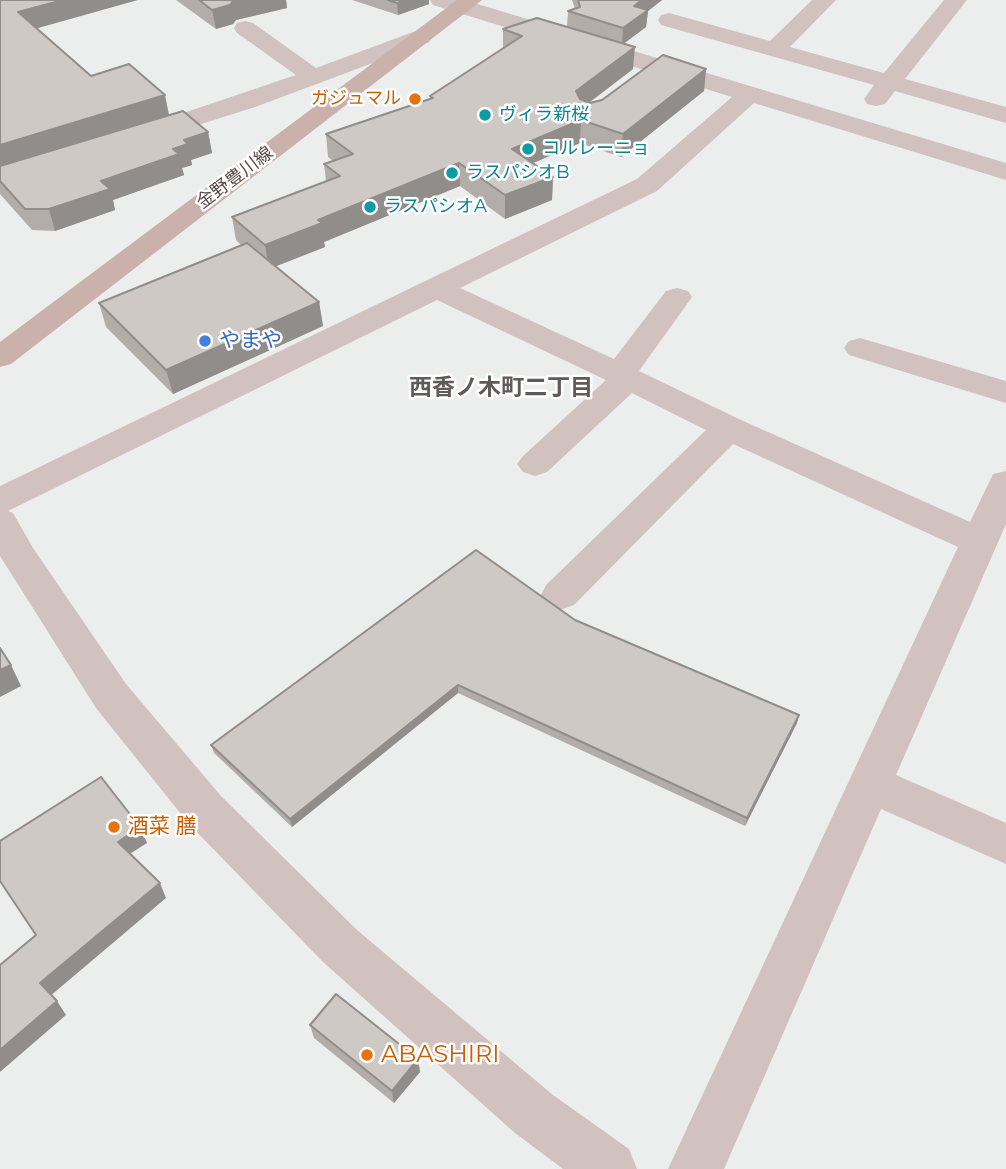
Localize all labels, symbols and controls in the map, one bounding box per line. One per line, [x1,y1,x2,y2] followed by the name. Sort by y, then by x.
[311,88,401,110] place label: ガジュマル
[407,91,423,107] marker: ガジュマル
[499,104,589,126] place label: ヴィラ新桜
[477,107,493,123] marker: ヴィラ新桜
[542,138,650,160] place label: コルレーニョ
[520,141,536,157] marker: コルレーニョ
[193,142,277,214] street label: 金野豊川線
[466,162,570,184] place label: ラスパシオB
[444,165,460,181] marker: ラスパシオB
[384,196,487,218] place label: ラスパシオA
[362,199,378,215] marker: ラスパシオA
[219,328,282,354] place label: やまや
[197,333,213,349] marker: やまや
[409,374,593,402] district label: 西香ノ木町二丁目
[128,814,197,840] place label: 酒菜 膳
[106,819,122,835] marker: 酒菜 膳
[381,1041,500,1069] place label: ABASHIRI
[359,1047,375,1063] marker: ABASHIRI

